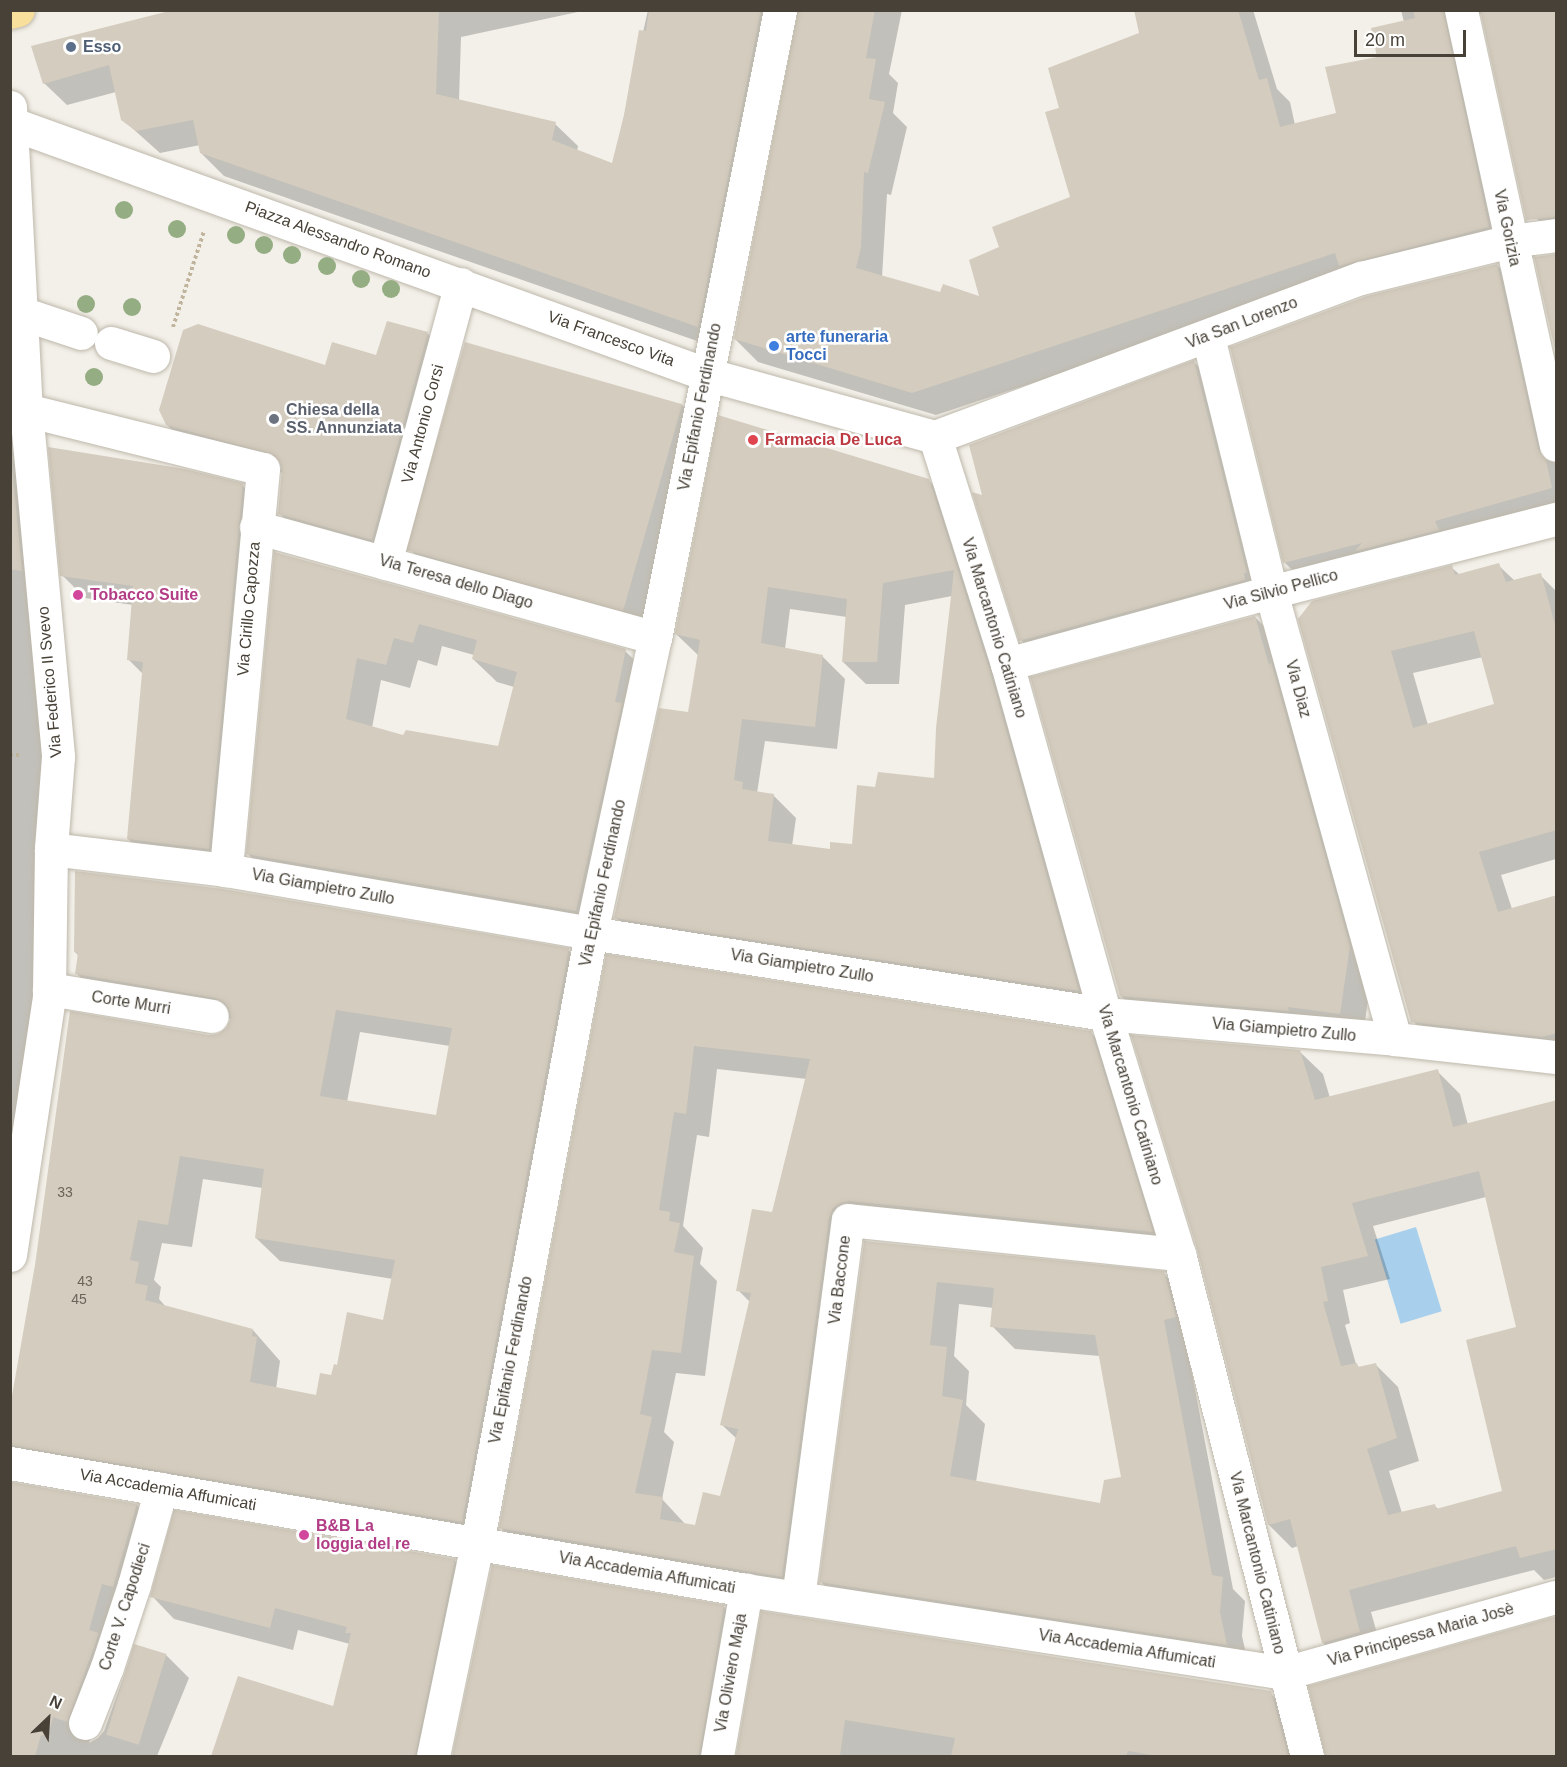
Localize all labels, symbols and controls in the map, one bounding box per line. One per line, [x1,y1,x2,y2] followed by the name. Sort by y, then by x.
[1357,18,1470,56] scale bar
[1365,30,1405,50] text: 20 m
[83,37,121,57] place label: Esso
[64,40,78,54] marker: Esso
[1490,188,1524,268] street label: Via Gorizia
[242,197,434,283] street label: Piazza Alessandro Romano
[1183,293,1301,353] street label: Via San Lorenzo
[545,307,677,371] street label: Via Francesco Vita
[674,321,726,493] street label: Via Epifanio Ferdinando
[786,327,888,365] place label: arte funeraria Tocci
[767,339,781,353] marker: arte funeraria Tocci
[398,362,448,486] street label: Via Antonio Corsi
[286,400,402,438] place label: Chiesa della SS. Annunziata
[267,412,281,426] marker: Chiesa della SS. Annunziata
[765,430,902,450] place label: Farmacia De Luca
[746,433,760,447] marker: Farmacia De Luca
[957,536,1031,720] street label: Via Marcantonio Catiniano
[234,541,264,677] street label: Via Cirillo Capozza
[377,551,535,613] street label: Via Teresa dello Diago
[1222,566,1340,614] street label: Via Silvio Pellico
[90,585,198,605] place label: Tobacco Suite
[71,588,85,602] marker: Tobacco Suite
[34,606,66,758] street label: Via Federico II Svevo
[1281,658,1315,720] street label: Via Diaz
[576,798,630,968] street label: Via Epifanio Ferdinando
[250,865,396,909] street label: Via Giampietro Zullo
[729,945,875,987] street label: Via Giampietro Zullo
[90,987,172,1019] street label: Corte Murri
[1093,1003,1167,1187] street label: Via Marcantonio Catiniano
[1211,1014,1357,1046] street label: Via Giampietro Zullo
[57,1184,73,1200] house number: 33
[825,1234,855,1326] street label: Via Baccone
[77,1273,93,1289] house number: 43
[485,1274,537,1446] street label: Via Epifanio Ferdinando
[71,1291,87,1307] house number: 45
[77,1465,259,1515] street label: Via Accademia Affumicati
[1225,1470,1289,1656] street label: Via Marcantonio Catiniano
[316,1516,410,1554] place label: B&B La loggia del re
[297,1528,311,1542] marker: B&B La loggia del re
[95,1541,155,1673] street label: Corte V. Capodieci
[556,1548,738,1598] street label: Via Accademia Affumicati
[1326,1599,1516,1671] street label: Via Principessa Maria Josè
[711,1612,751,1734] street label: Via Oliviero Maja
[1036,1625,1218,1673] street label: Via Accademia Affumicati
[18,1689,78,1749] north arrow
[47,1692,65,1712] text: N

